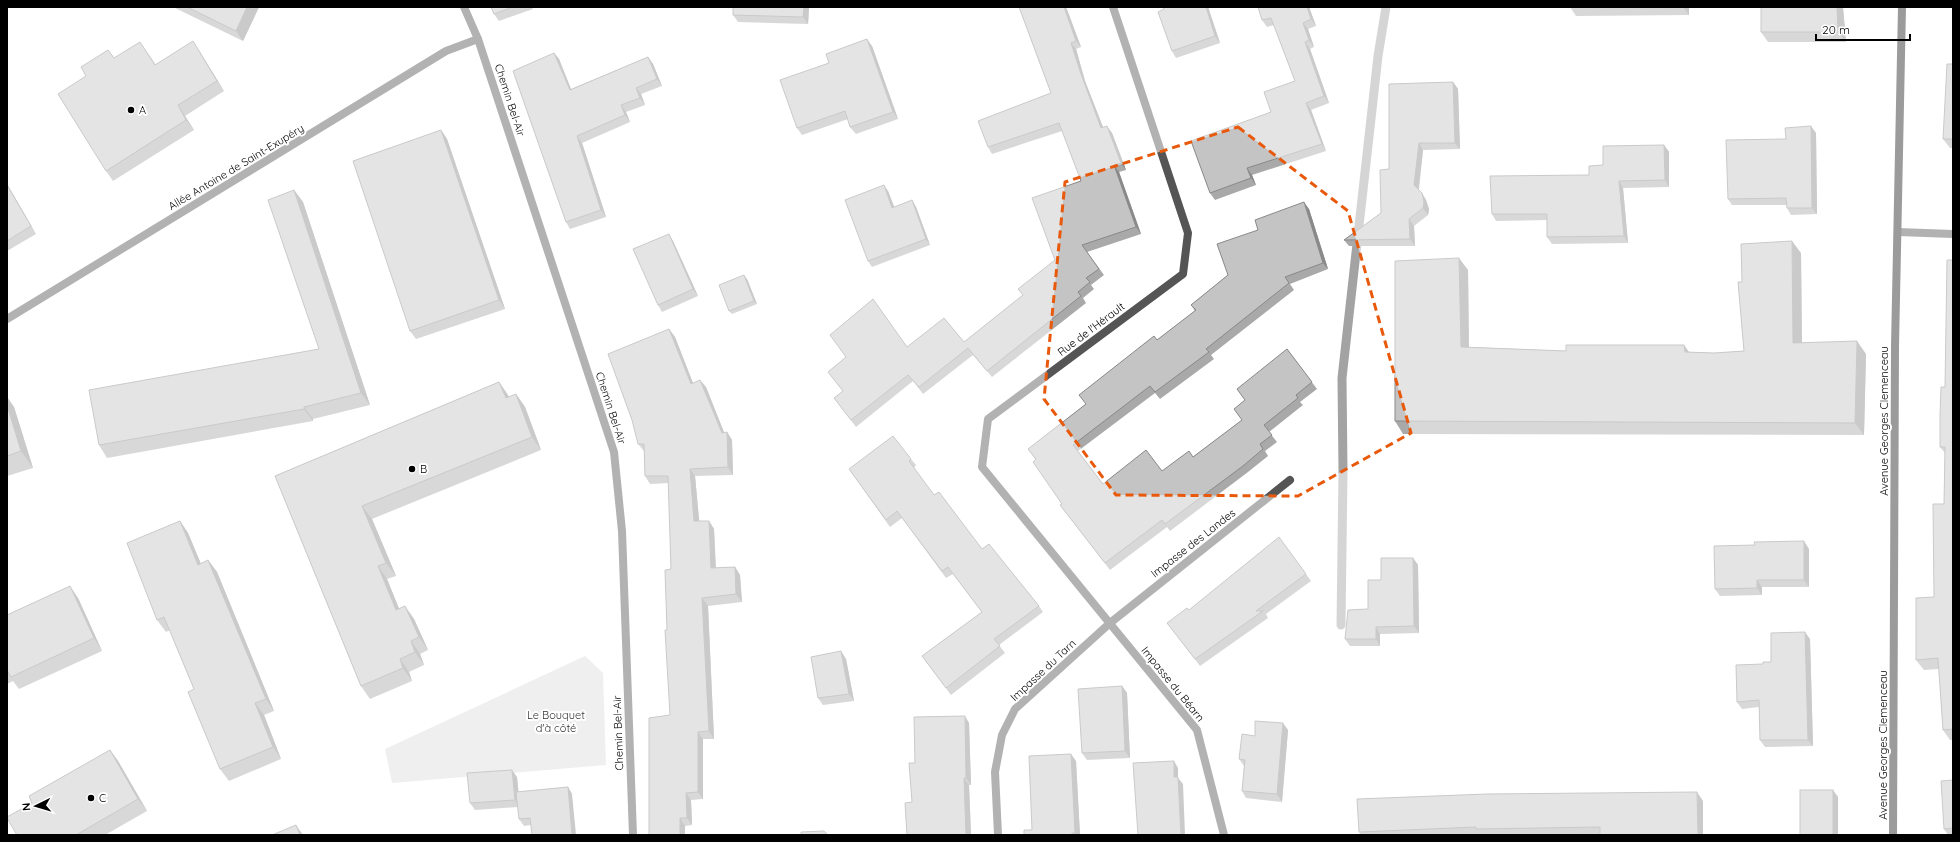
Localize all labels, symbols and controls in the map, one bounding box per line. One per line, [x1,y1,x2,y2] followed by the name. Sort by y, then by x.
[1816,16,1910,42] scale bar
[1822,22,1850,37] text: 20 m
[492,62,529,139] street label: Chemin Bel-Air
[139,103,146,117] place label: A
[126,105,136,115] marker: A
[166,121,306,213] street label: Allée Antoine de Saint-Exupéry
[1055,299,1128,359] street label: Rue de l'Hérault
[1877,346,1891,496] street label: Avenue Georges Clemenceau
[593,370,630,447] street label: Chemin Bel-Air
[420,462,427,476] place label: B
[407,464,417,474] marker: B
[1148,506,1238,580] street label: Impasse des Landes
[1007,636,1079,704] street label: Impasse du Tarn
[1138,644,1208,724] street label: Impasse du Béarn
[1876,670,1890,820] street label: Avenue Georges Clemenceau
[610,694,626,771] street label: Chemin Bel-Air
[527,708,585,735] park label: Le Bouquet d'à côté
[16,786,56,826] north arrow
[99,791,106,805] place label: C
[86,793,96,803] marker: C
[19,802,33,812] text: N

